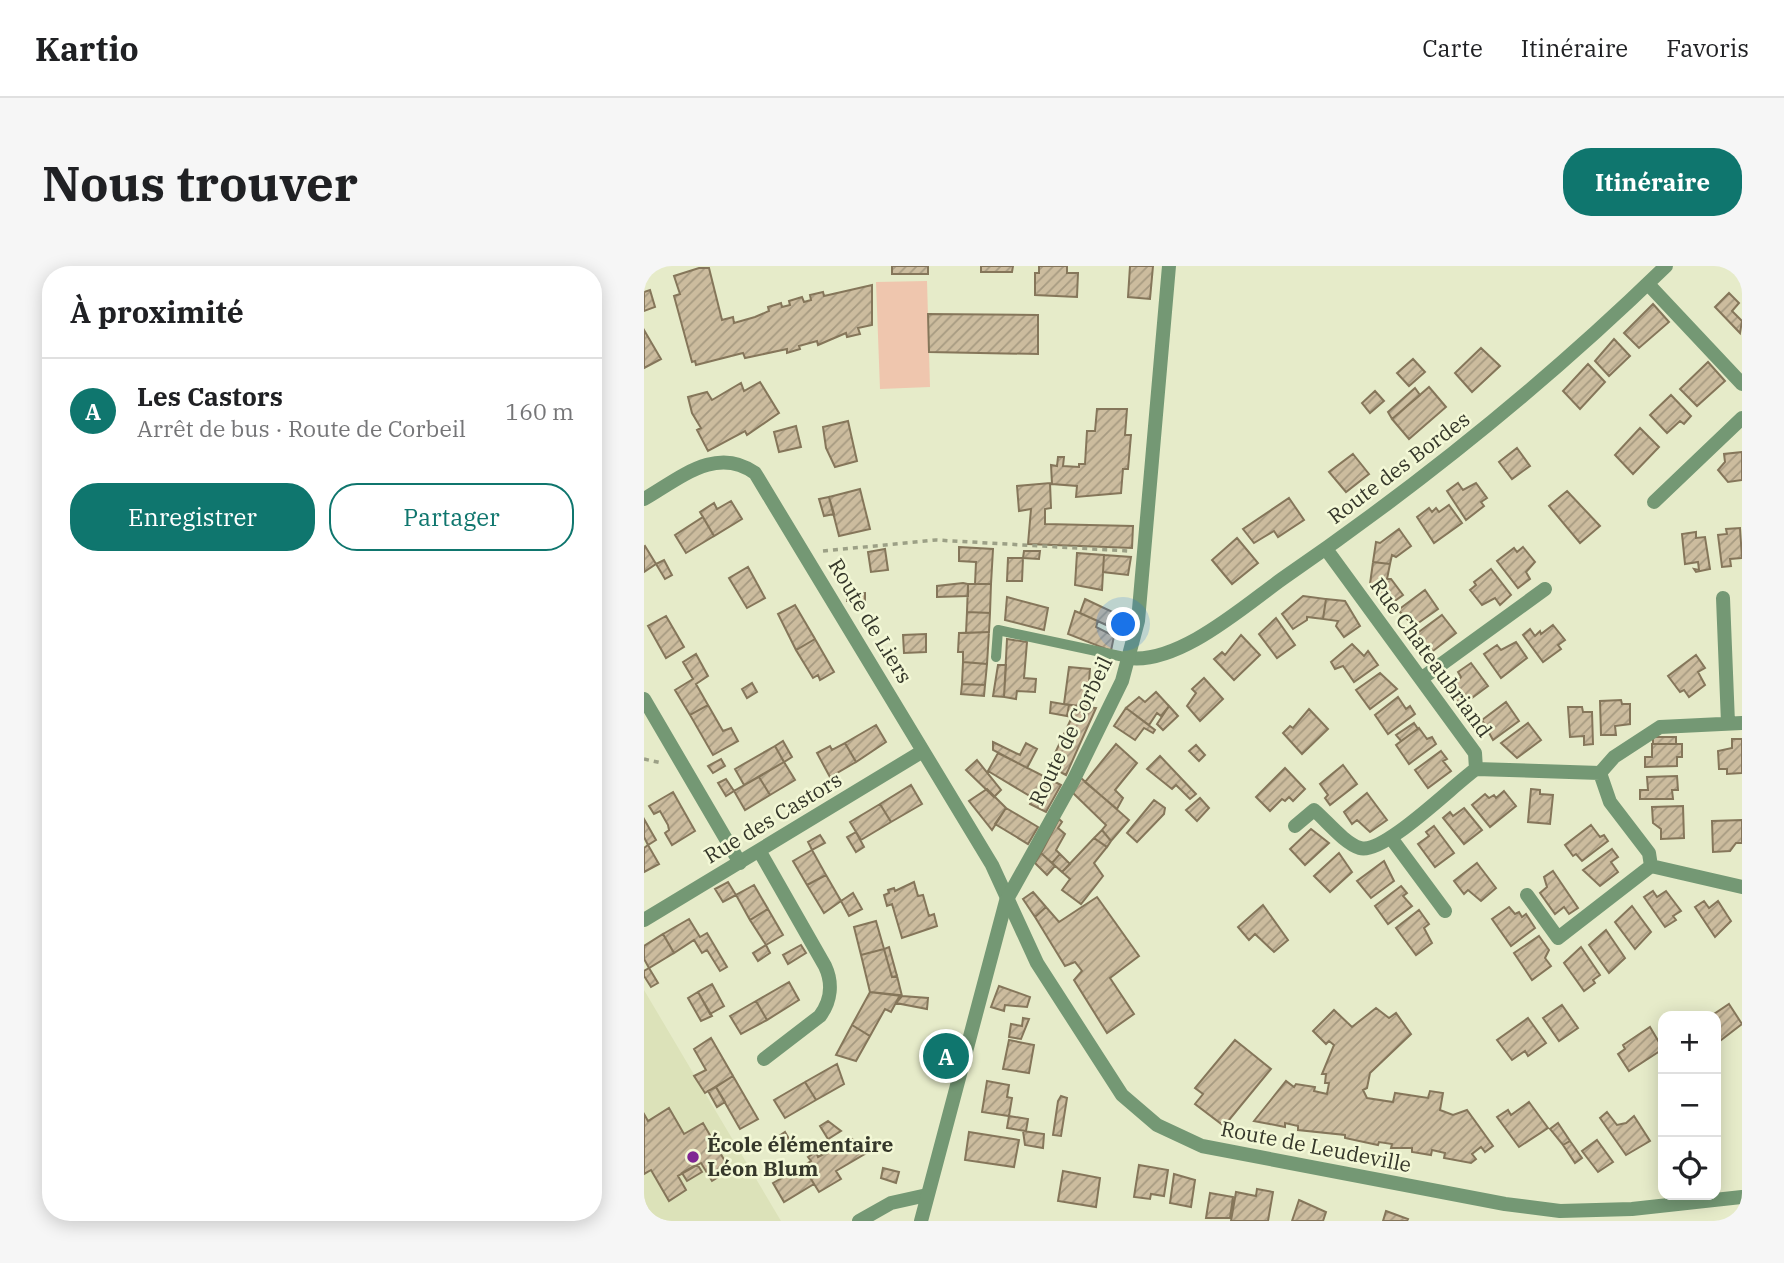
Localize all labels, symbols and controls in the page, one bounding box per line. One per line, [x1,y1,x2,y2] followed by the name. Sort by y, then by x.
[35,27,139,70] text: Kartio
[1422,32,1483,64] text: Carte
[1521,32,1628,64] text: Itinéraire
[1666,32,1749,64] text: Favoris
[1563,148,1742,216] button: Itinéraire
[42,151,358,214] text: Nous trouver
[70,292,244,331] text: À proximité
[137,379,283,413] text: Les Castors
[85,396,101,426] text: A
[505,396,574,426] text: 160 m
[1322,405,1475,530] street label: Route des Bordes
[137,413,466,443] text: Arrêt de bus · Route de Corbeil
[70,483,315,551] button: Enregistrer
[329,483,574,551] button: Partager
[823,553,919,688] street label: Route de Liers
[1364,572,1499,743] street label: Rue Chateaubriand
[1106,607,1140,641] your location
[1022,651,1118,810] street label: Route de Corbeil
[698,765,847,869] street label: Rue des Castors
[1658,1011,1721,1200] map controls
[1658,1011,1721,1074] button: +
[923,1030,969,1082] pin: A
[1658,1074,1721,1137] button: −
[1219,1114,1414,1178] street label: Route de Leudeville
[707,1130,894,1182] place label: École élémentaire Léon Blum
[1658,1137,1721,1200] button: locate
[685,1149,701,1165] marker: École élémentaire Léon Blum

